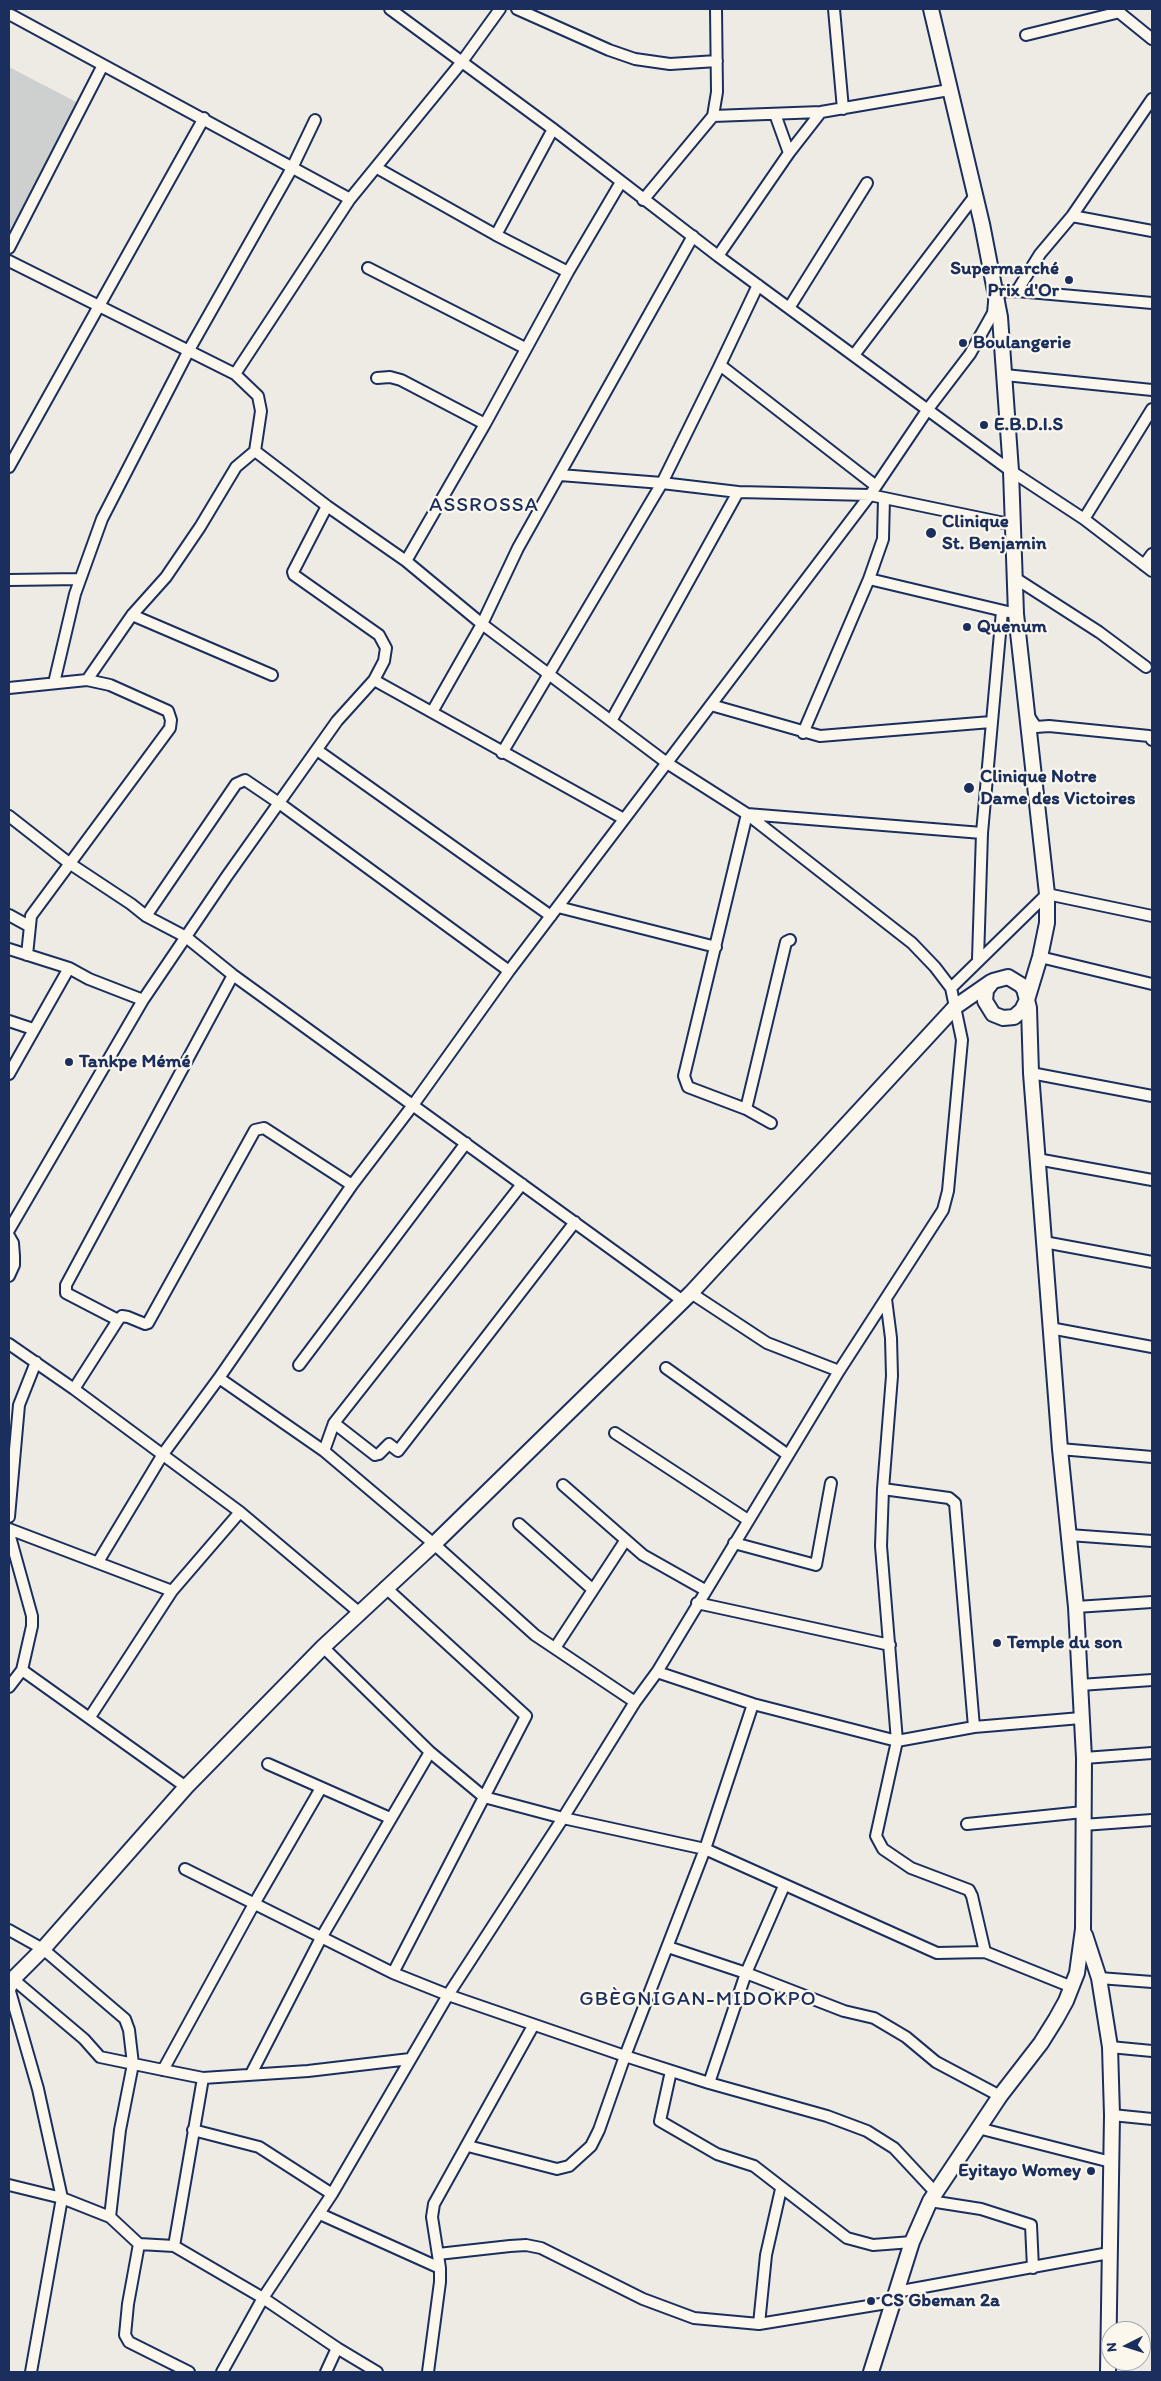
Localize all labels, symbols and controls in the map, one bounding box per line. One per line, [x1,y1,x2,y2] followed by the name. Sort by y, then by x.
[950,258,1059,302] place label: Supermarché Prix d'Or
[1063,274,1075,286] marker: Supermarché Prix d'Or
[973,332,1071,354] place label: Boulangerie
[957,337,969,349] marker: Boulangerie
[994,414,1063,436] place label: E.B.D.I.S
[978,419,990,431] marker: E.B.D.I.S
[428,493,540,519] district label: ASSROSSA
[942,511,1046,555] place label: Clinique St. Benjamin
[924,526,938,540] marker: Clinique St. Benjamin
[977,616,1047,638] place label: Quenum
[961,621,973,633] marker: Quenum
[980,766,1136,810] place label: Clinique Notre Dame des Victoires
[962,781,976,795] marker: Clinique Notre Dame des Victoires
[79,1051,190,1073] place label: Tankpe Mémé
[63,1056,75,1068] marker: Tankpe Mémé
[1007,1632,1122,1654] place label: Temple du son
[991,1637,1003,1649] marker: Temple du son
[577,1987,819,2013] district label: GBÈGNIGAN-MIDOKPO
[958,2160,1081,2182] place label: Eyitayo Womey
[1085,2165,1097,2177] marker: Eyitayo Womey
[881,2290,1000,2312] place label: CS Gbeman 2a
[865,2295,877,2307] marker: CS Gbeman 2a
[1101,2321,1151,2371] north arrow
[1103,2342,1120,2353] text: N

